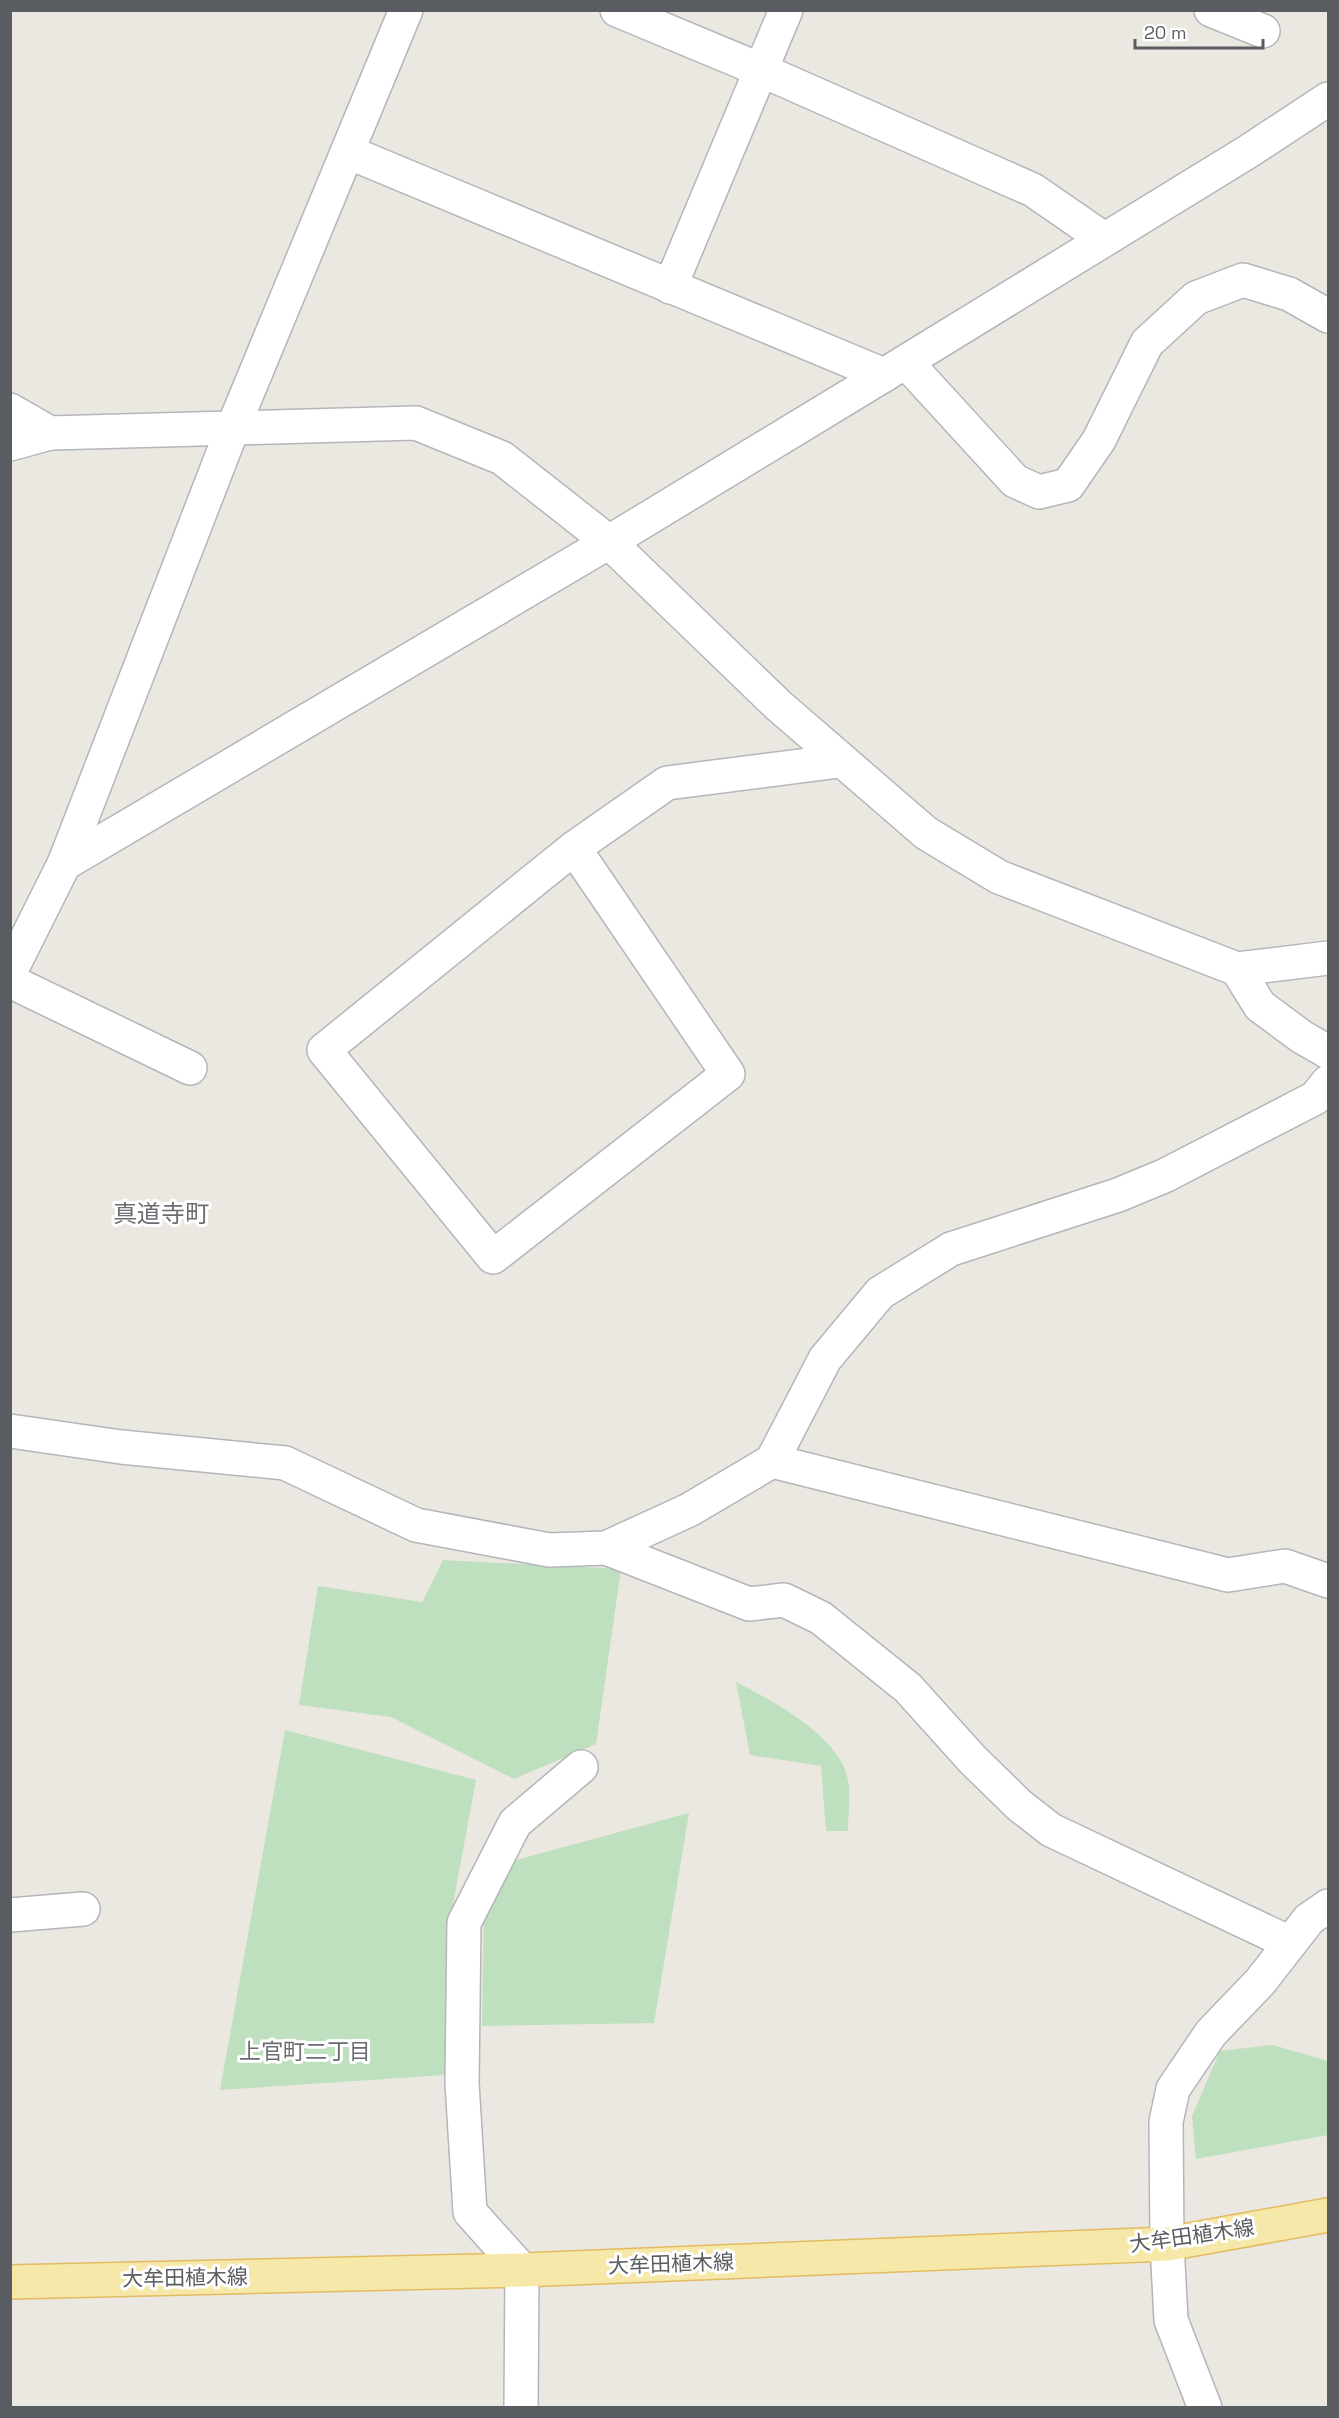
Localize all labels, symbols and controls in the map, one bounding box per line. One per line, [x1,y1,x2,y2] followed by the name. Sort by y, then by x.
[1135,12,1262,50] scale bar
[1144,21,1187,44] text: 20 m
[113,1198,209,1229] district label: 真道寺町
[239,2037,371,2065] district label: 上官町二丁目
[1128,2213,1256,2258] street label: 大牟田植木線
[608,2248,734,2279] street label: 大牟田植木線
[122,2263,248,2292] street label: 大牟田植木線

